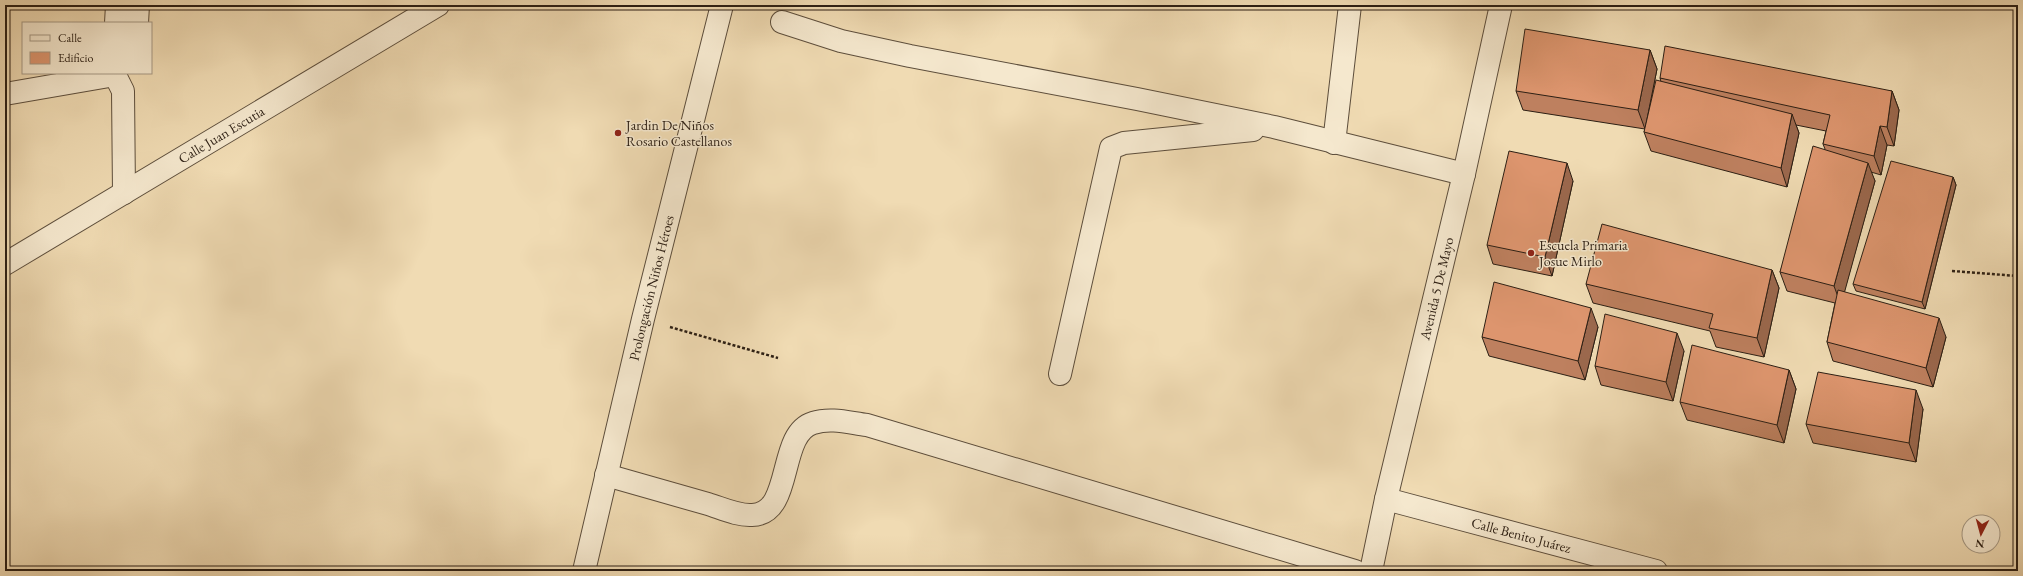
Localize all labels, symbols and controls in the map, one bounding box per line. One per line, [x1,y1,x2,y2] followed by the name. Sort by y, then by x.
[22,22,152,74] legend
[58,30,82,46] text: Calle
[58,50,94,66] text: Edificio
[175,102,268,167] street label: Calle Juan Escutia
[625,116,732,150] place label: Jardin De Niños Rosario Castellanos
[613,128,623,138] marker: Jardin De Niños Rosario Castellanos
[625,213,678,363] street label: Prolongación Niños Héroes
[1415,235,1458,343] street label: Avenida 5 De Mayo
[1538,236,1628,270] place label: Escuela Primaria Josue Mirlo
[1526,248,1536,258] marker: Escuela Primaria Josue Mirlo
[1469,513,1574,557] street label: Calle Benito Juárez
[1961,514,2001,554] north arrow
[1975,537,1985,551] text: N

